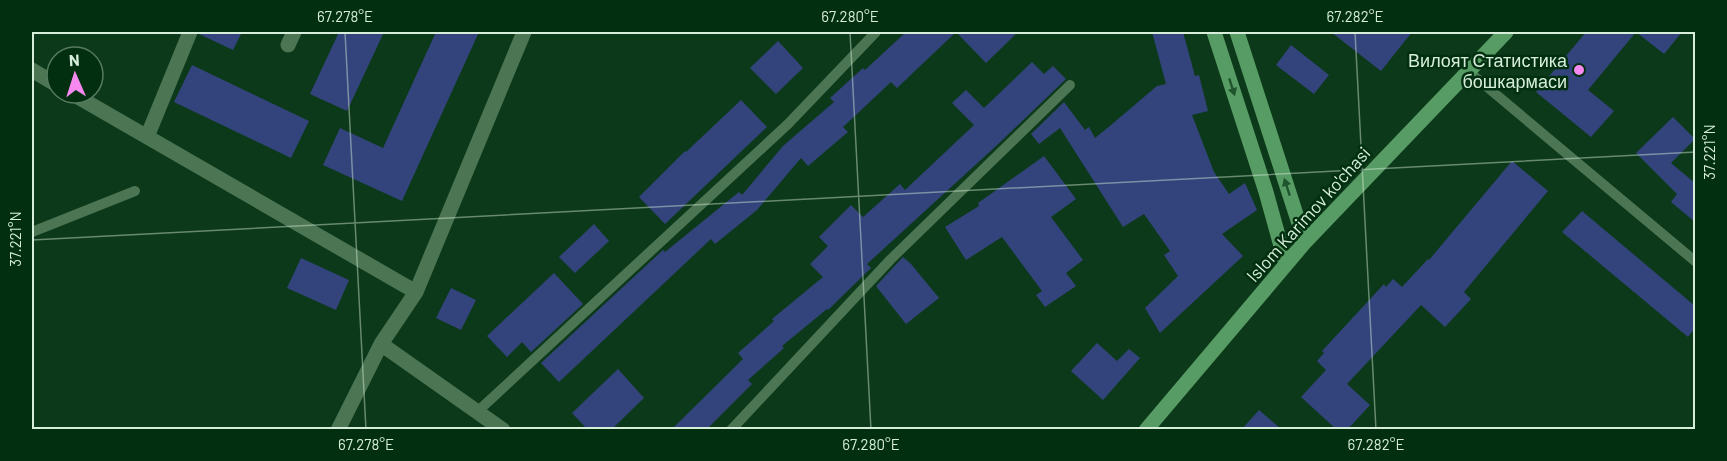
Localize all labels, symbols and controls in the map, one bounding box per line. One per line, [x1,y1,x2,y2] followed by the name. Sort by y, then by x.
[317,7,373,25] text: 67.278°E
[821,7,879,25] text: 67.280°E
[1326,7,1384,25] text: 67.282°E
[45,45,105,105] north arrow
[1408,49,1568,92] place label: Вилоят Статистика бошкармаси
[68,50,80,69] text: N
[1572,63,1586,77] marker: Вилоят Статистика бошкармаси
[1228,78,1237,96] one-way arrow
[1700,124,1718,180] text: 37.221°N
[1241,142,1375,286] street label: Islom Karimov ko'chasi
[1281,178,1291,196] one-way arrow
[6,211,24,267] text: 37.221°N
[338,435,394,453] text: 67.278°E
[842,435,900,453] text: 67.280°E
[1347,435,1405,453] text: 67.282°E

